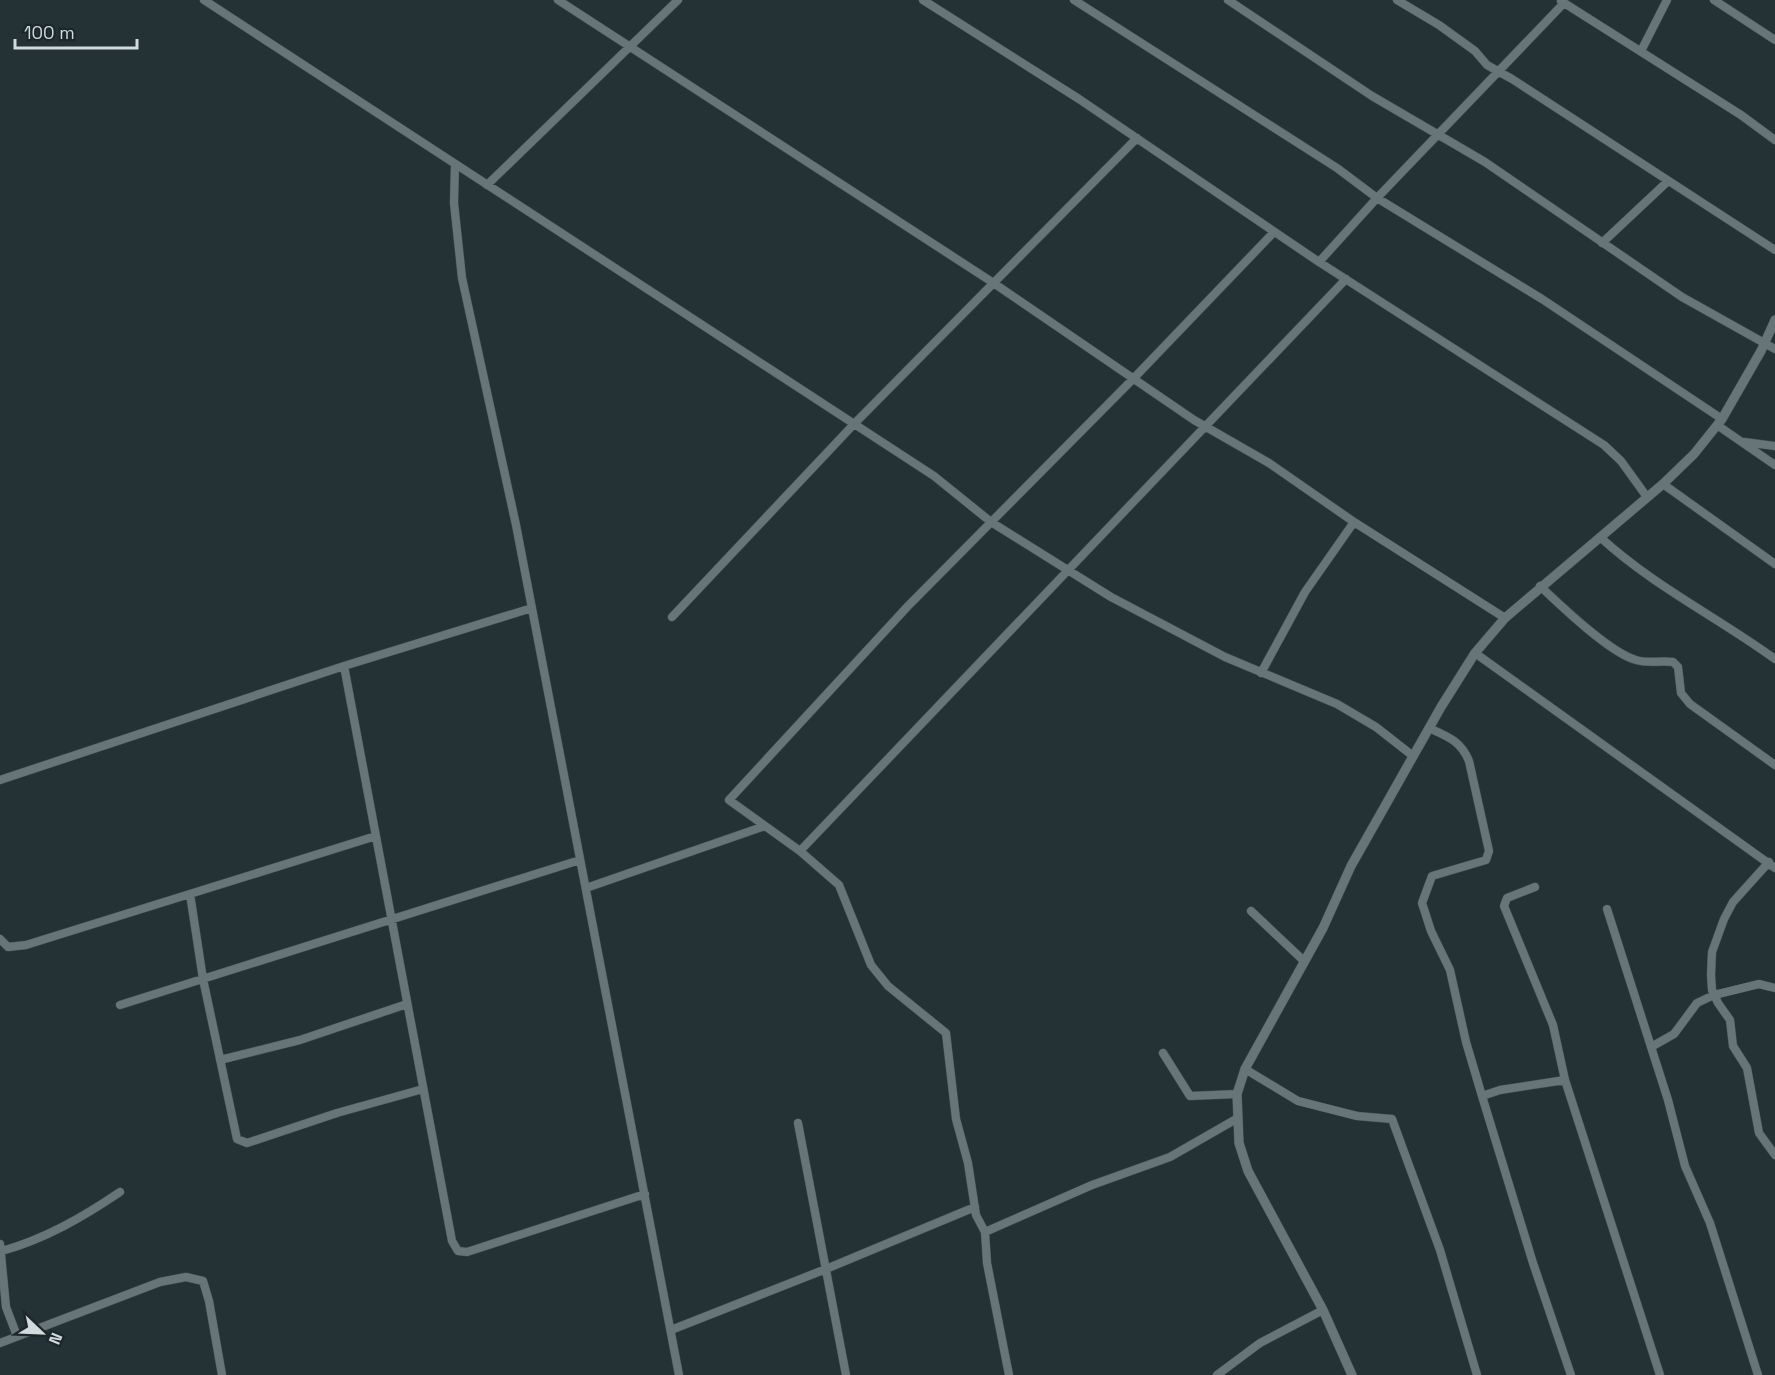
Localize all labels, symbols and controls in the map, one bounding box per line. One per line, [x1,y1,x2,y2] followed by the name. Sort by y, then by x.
[15,12,136,50] scale bar
[24,21,75,44] text: 100 m
[12,1303,72,1363] north arrow
[44,1330,67,1348] text: N

